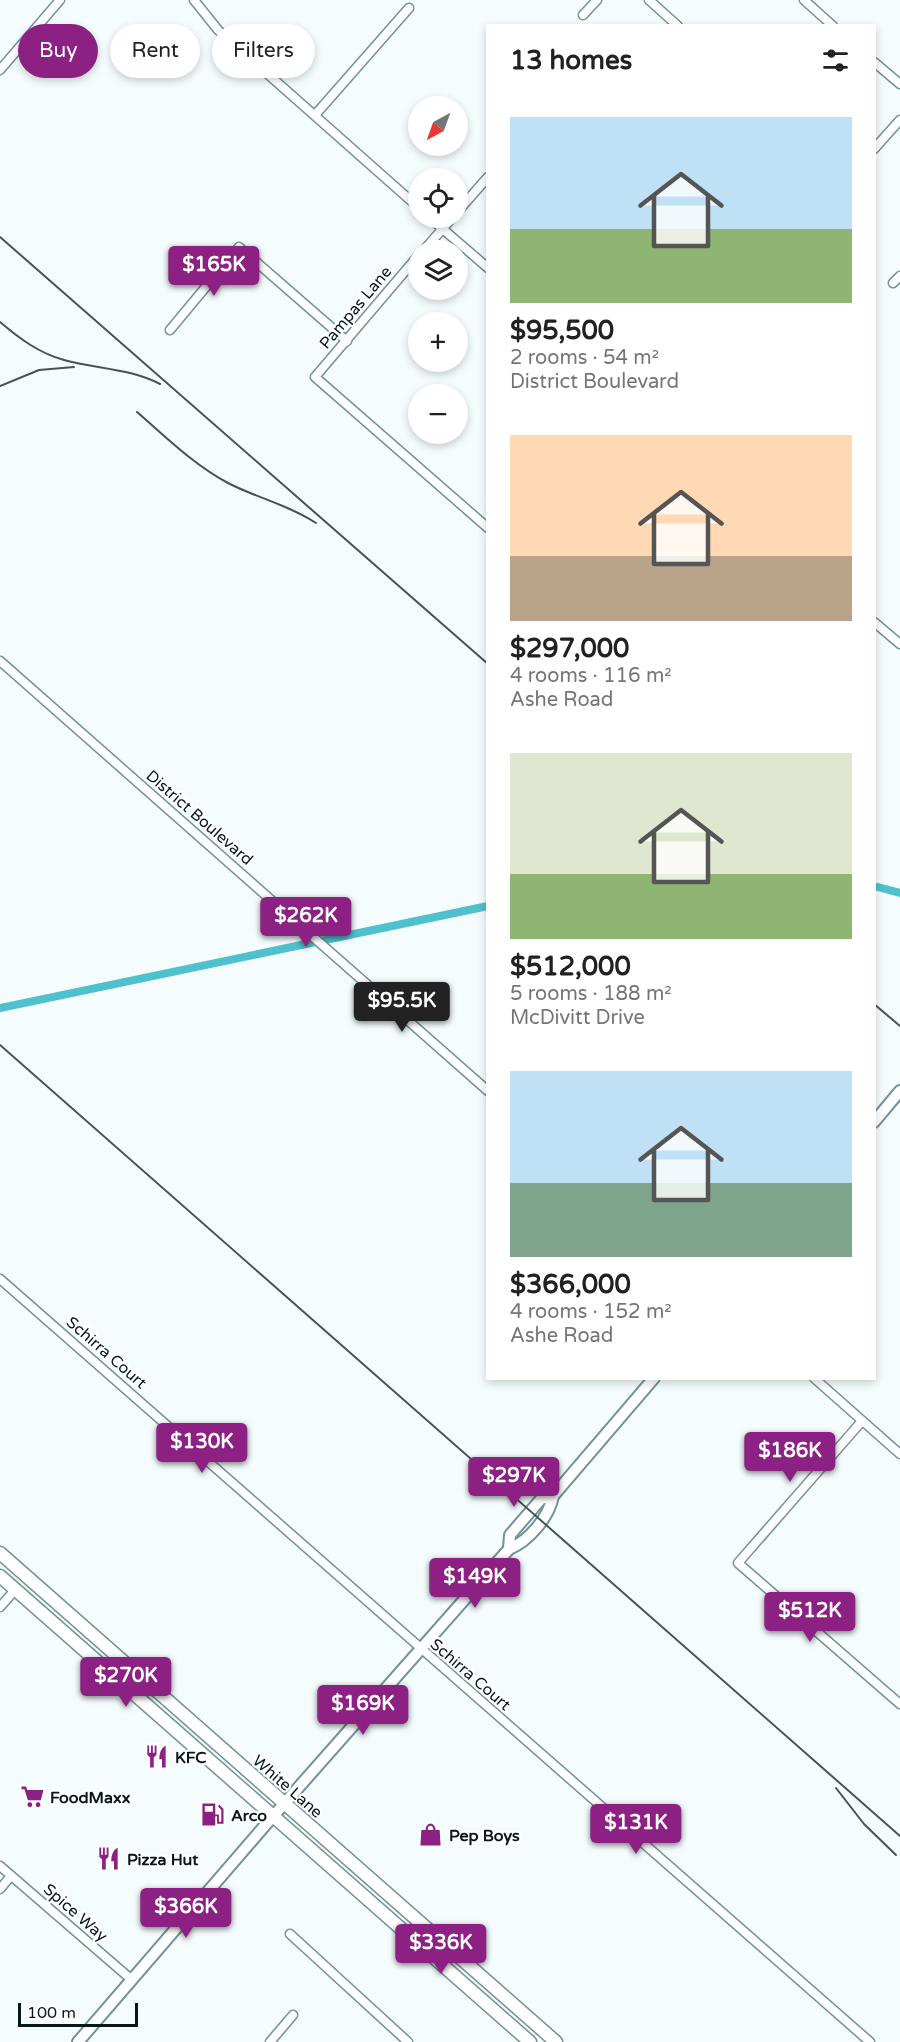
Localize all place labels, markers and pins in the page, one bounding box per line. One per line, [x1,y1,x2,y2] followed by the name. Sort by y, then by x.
[172,246,256,297] pin: $165K
[264,897,348,948] pin: $262K
[353,982,451,1033] pin: $95.5K
[160,1423,244,1474] pin: $130K
[748,1432,832,1483] pin: $186K
[472,1457,556,1508] pin: $297K
[433,1558,517,1609] pin: $149K
[768,1592,852,1643] pin: $512K
[84,1657,168,1708] pin: $270K
[321,1685,405,1736] pin: $169K
[144,1744,170,1770] restaurant icon: KFC
[175,1748,206,1768] place label: KFC
[19,1784,45,1810] supermarket icon: FoodMaxx
[50,1788,131,1808] place label: FoodMaxx
[200,1802,226,1828] fuel station icon: Arco
[594,1804,678,1855] pin: $131K
[231,1806,267,1826] place label: Arco
[418,1822,444,1848] shop icon: Pep Boys
[449,1826,520,1846] place label: Pep Boys
[96,1846,122,1872] restaurant icon: Pizza Hut
[127,1850,199,1870] place label: Pizza Hut
[144,1888,228,1939] pin: $366K
[399,1924,483,1975] pin: $336K

